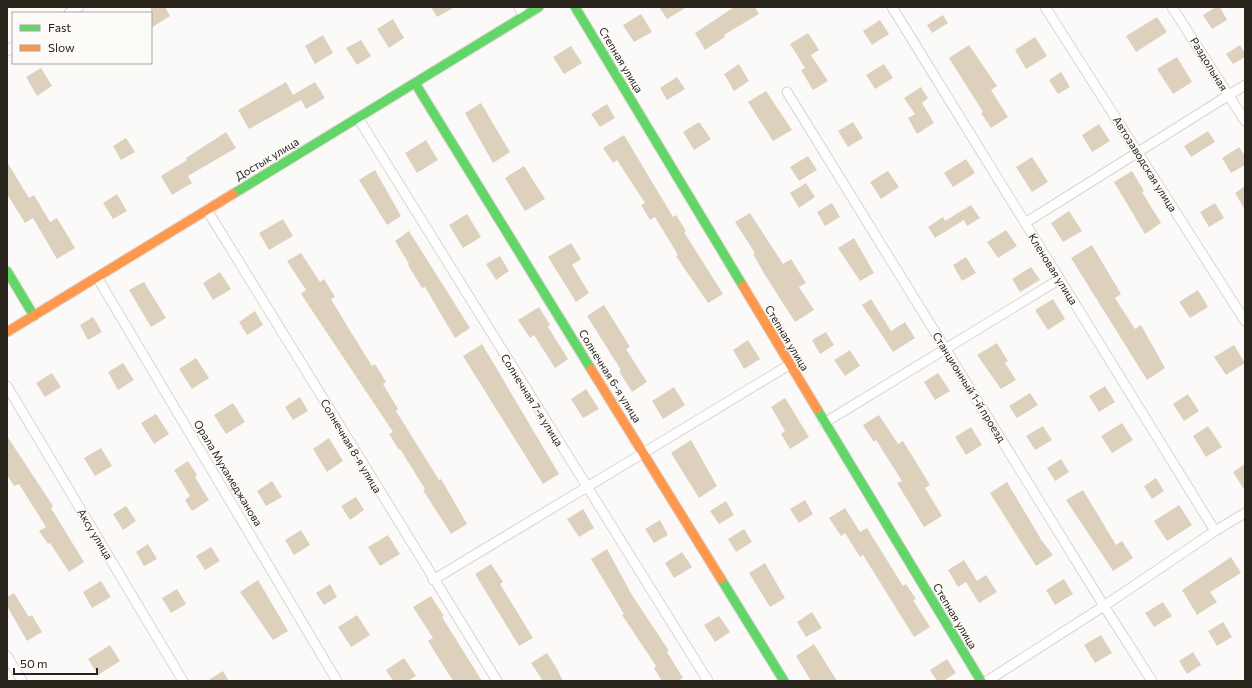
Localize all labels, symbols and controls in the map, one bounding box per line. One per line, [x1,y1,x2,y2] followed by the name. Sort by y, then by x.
[12,12,152,64] legend
[48,20,71,34] text: Fast
[597,24,646,95] street label: Степная улица
[1188,35,1231,93] street label: Раздольная
[48,40,75,54] text: Slow
[1111,114,1180,214] street label: Автозаводская улица
[233,134,301,183] street label: Достык улица
[1026,231,1081,307] street label: Кленовая улица
[763,302,812,373] street label: Степная улица
[576,327,644,425] street label: Солнечная 6-я улица
[930,329,1009,445] street label: Станционный 1-й проезд
[499,351,566,448] street label: Солнечная 7-я улица
[318,396,385,495] street label: Солнечная 8-я улица
[192,417,265,528] street label: Орала Мухамеджанова
[75,506,116,561] street label: Аксу улица
[931,580,980,651] street label: Степная улица
[14,650,97,676] scale bar
[20,656,48,670] text: 50 m

